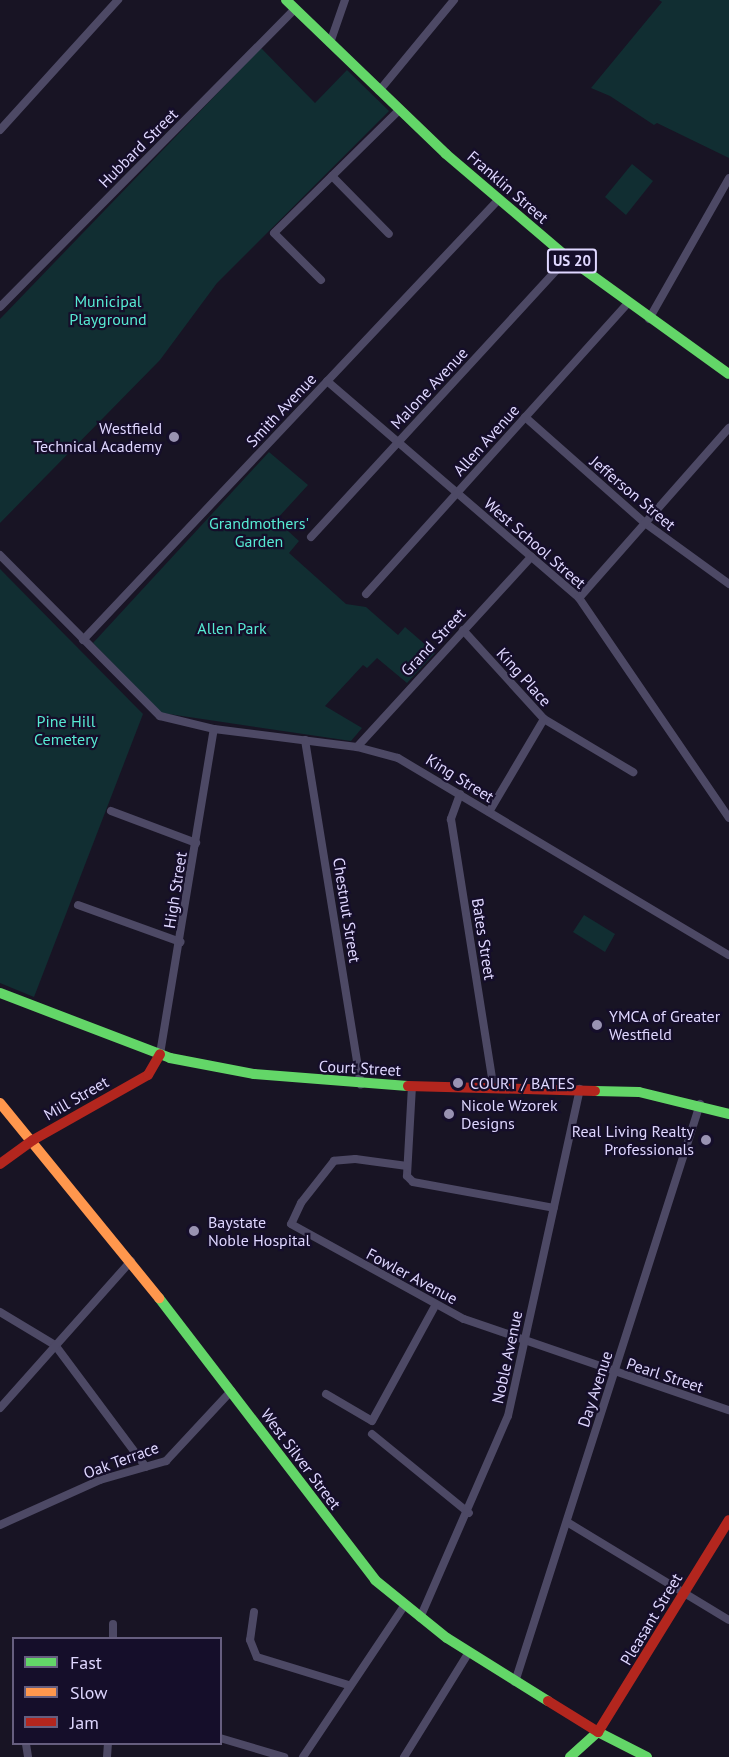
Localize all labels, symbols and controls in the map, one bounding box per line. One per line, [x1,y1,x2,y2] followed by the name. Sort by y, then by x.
[95,105,181,191] street label: Hubbard Street
[464,147,552,227] street label: Franklin Street
[546,249,598,273] road number: US 20
[69,291,147,329] park label: Municipal Playground
[386,343,472,433] street label: Malone Avenue
[242,369,320,451] street label: Smith Avenue
[449,400,523,480] street label: Allen Avenue
[33,418,162,456] place label: Westfield Technical Academy
[167,430,181,444] marker: Westfield Technical Academy
[586,452,680,534] street label: Jefferson Street
[480,494,590,592] street label: West School Street
[209,513,309,551] park label: Grandmothers' Garden
[397,604,469,680] street label: Grand Street
[197,618,267,638] park label: Allen Park
[493,644,555,710] street label: King Place
[34,711,98,749] park label: Pine Hill Cemetery
[422,750,498,806] street label: King Street
[159,850,191,930] street label: High Street
[329,856,365,964] street label: Chestnut Street
[468,897,500,981] street label: Bates Street
[609,1006,721,1044] place label: YMCA of Greater Westfield
[590,1018,604,1032] marker: YMCA of Greater Westfield
[318,1056,402,1080] street label: Court Street
[40,1072,112,1124] street label: Mill Street
[470,1073,575,1093] place label: COURT / BATES
[451,1076,465,1090] marker: COURT / BATES
[461,1095,558,1133] place label: Nicole Wzorek Designs
[442,1107,456,1121] marker: Nicole Wzorek Designs
[572,1121,694,1159] place label: Real Living Realty Professionals
[699,1133,713,1147] marker: Real Living Realty Professionals
[208,1212,310,1250] place label: Baystate Noble Hospital
[185,1222,203,1240] marker: Baystate Noble Hospital
[363,1244,461,1308] street label: Fowler Avenue
[488,1309,526,1405] street label: Noble Avenue
[573,1348,617,1430] street label: Day Avenue
[624,1354,706,1396] street label: Pearl Street
[257,1405,345,1513] street label: West Silver Street
[80,1437,162,1483] street label: Oak Terrace
[616,1570,686,1668] street label: Pleasant Street
[12,1637,222,1745] legend
[70,1651,102,1674] text: Fast
[70,1681,108,1704] text: Slow
[70,1711,99,1734] text: Jam

